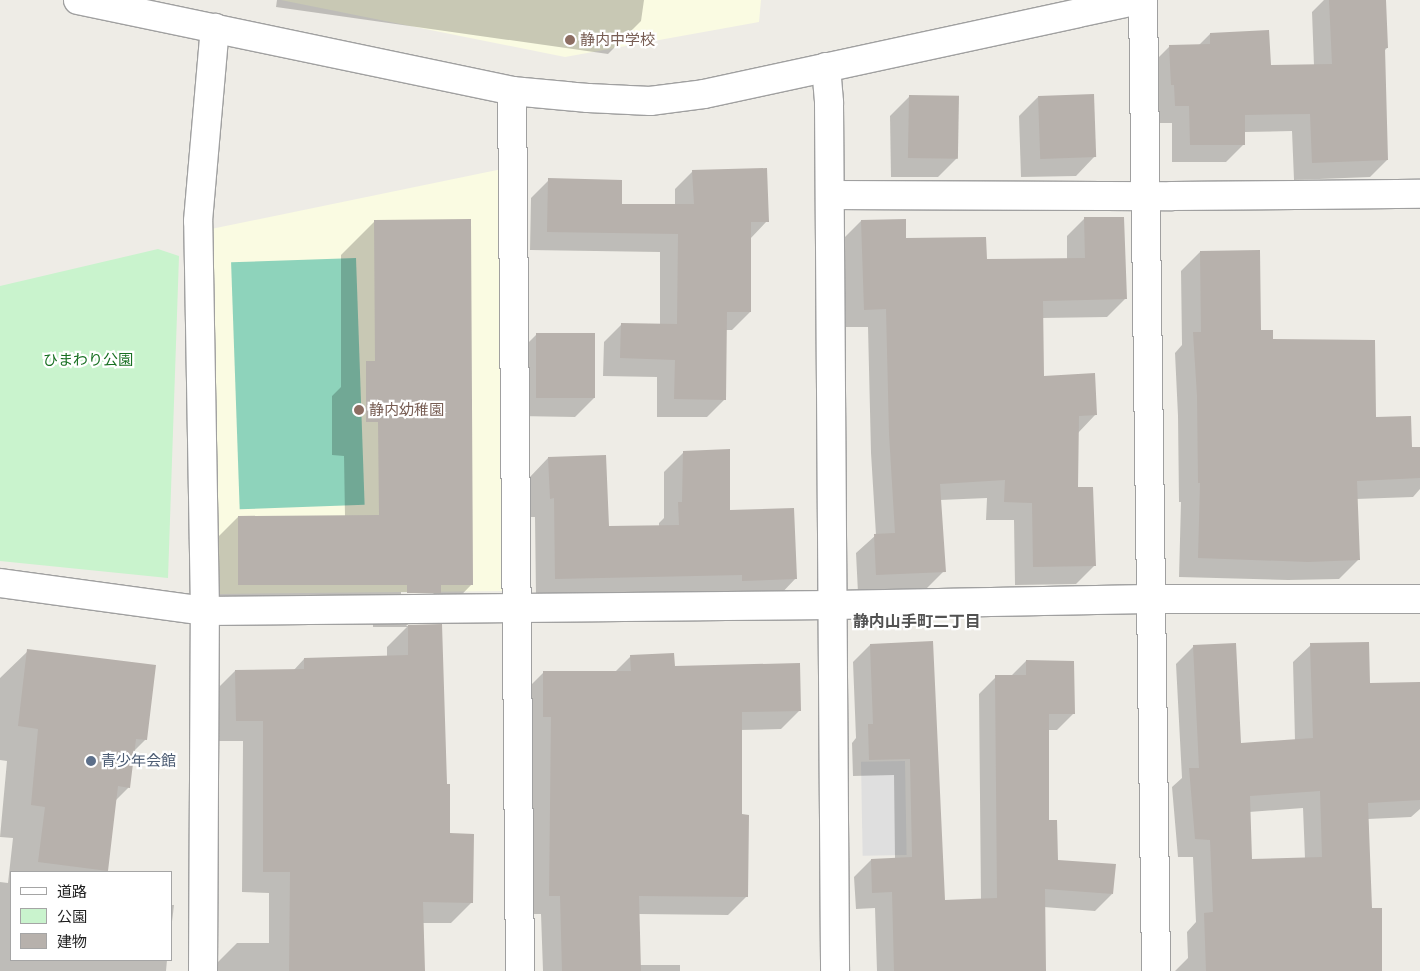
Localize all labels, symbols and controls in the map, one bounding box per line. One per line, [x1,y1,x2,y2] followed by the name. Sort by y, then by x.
[580,31,655,49] place label: 静内中学校
[564,34,576,46] marker: 静内中学校
[43,351,133,369] park label: ひまわり公園
[369,401,444,419] place label: 静内幼稚園
[353,404,365,416] marker: 静内幼稚園
[853,612,981,632] district label: 静内山手町二丁目
[101,752,176,770] place label: 青少年会館
[85,755,97,767] marker: 青少年会館
[10,871,172,961] legend
[57,882,87,901] text: 道路
[57,907,87,926] text: 公園
[57,932,87,951] text: 建物

